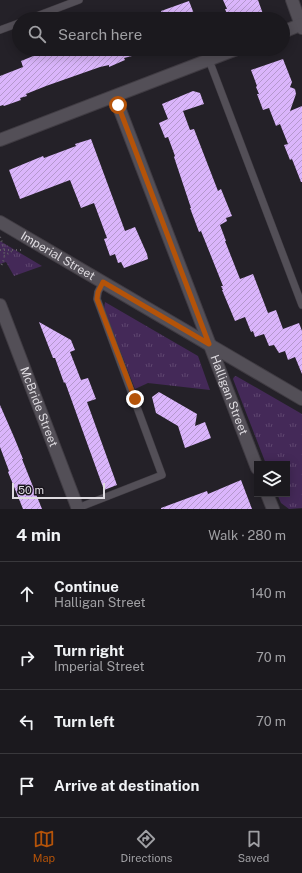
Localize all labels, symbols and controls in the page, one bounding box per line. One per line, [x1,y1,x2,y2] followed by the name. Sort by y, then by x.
[12,12,290,56] search box
[26,23,48,45] icon: search
[58,26,142,43] text: Search here
[109,96,127,114] route start
[18,229,98,283] street label: Imperial Street
[207,353,251,437] street label: Halligan Street
[17,365,61,449] street label: McBride Street
[126,390,144,408] route end
[254,461,290,497] map controls
[254,461,290,497] button: layers
[12,481,105,500] scale bar
[18,484,44,496] text: 50 m
[16,525,61,545] text: 4 min
[208,528,286,543] text: Walk · 280 m
[54,578,119,595] text: Continue
[16,583,38,605] icon: ahead
[250,586,286,601] text: 140 m
[54,595,146,610] text: Halligan Street
[54,642,124,659] text: Turn right
[16,647,38,669] icon: right
[256,650,286,665] text: 70 m
[54,659,145,674] text: Imperial Street
[16,711,38,733] icon: left
[54,713,115,730] text: Turn left
[256,714,286,729] text: 70 m
[16,775,38,797] icon: arrive
[54,777,199,794] text: Arrive at destination
[33,828,55,864] tab: Map
[121,828,172,864] tab: Directions
[238,828,269,864] tab: Saved

